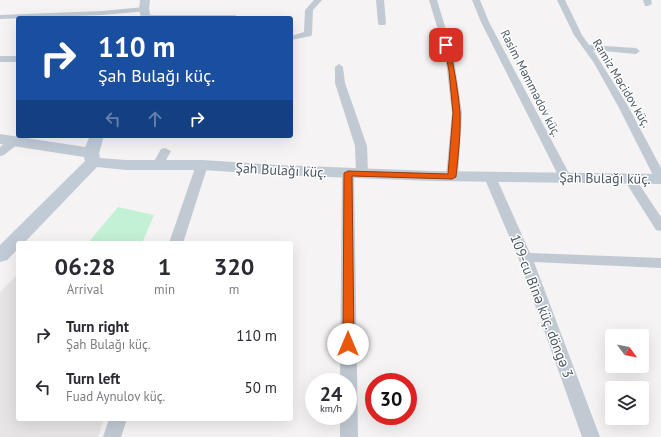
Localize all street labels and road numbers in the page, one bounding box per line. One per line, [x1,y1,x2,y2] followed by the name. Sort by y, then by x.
[498,27,564,139] street label: Rasim Məmmədov küç.
[590,36,654,130] street label: Ramiz Məcidov küç.
[235,159,327,181] street label: Şah Bulağı küç.
[559,168,651,188] street label: Şah Bulağı küç.
[506,232,578,380] street label: 109-cu Binə küç. döngə 3

